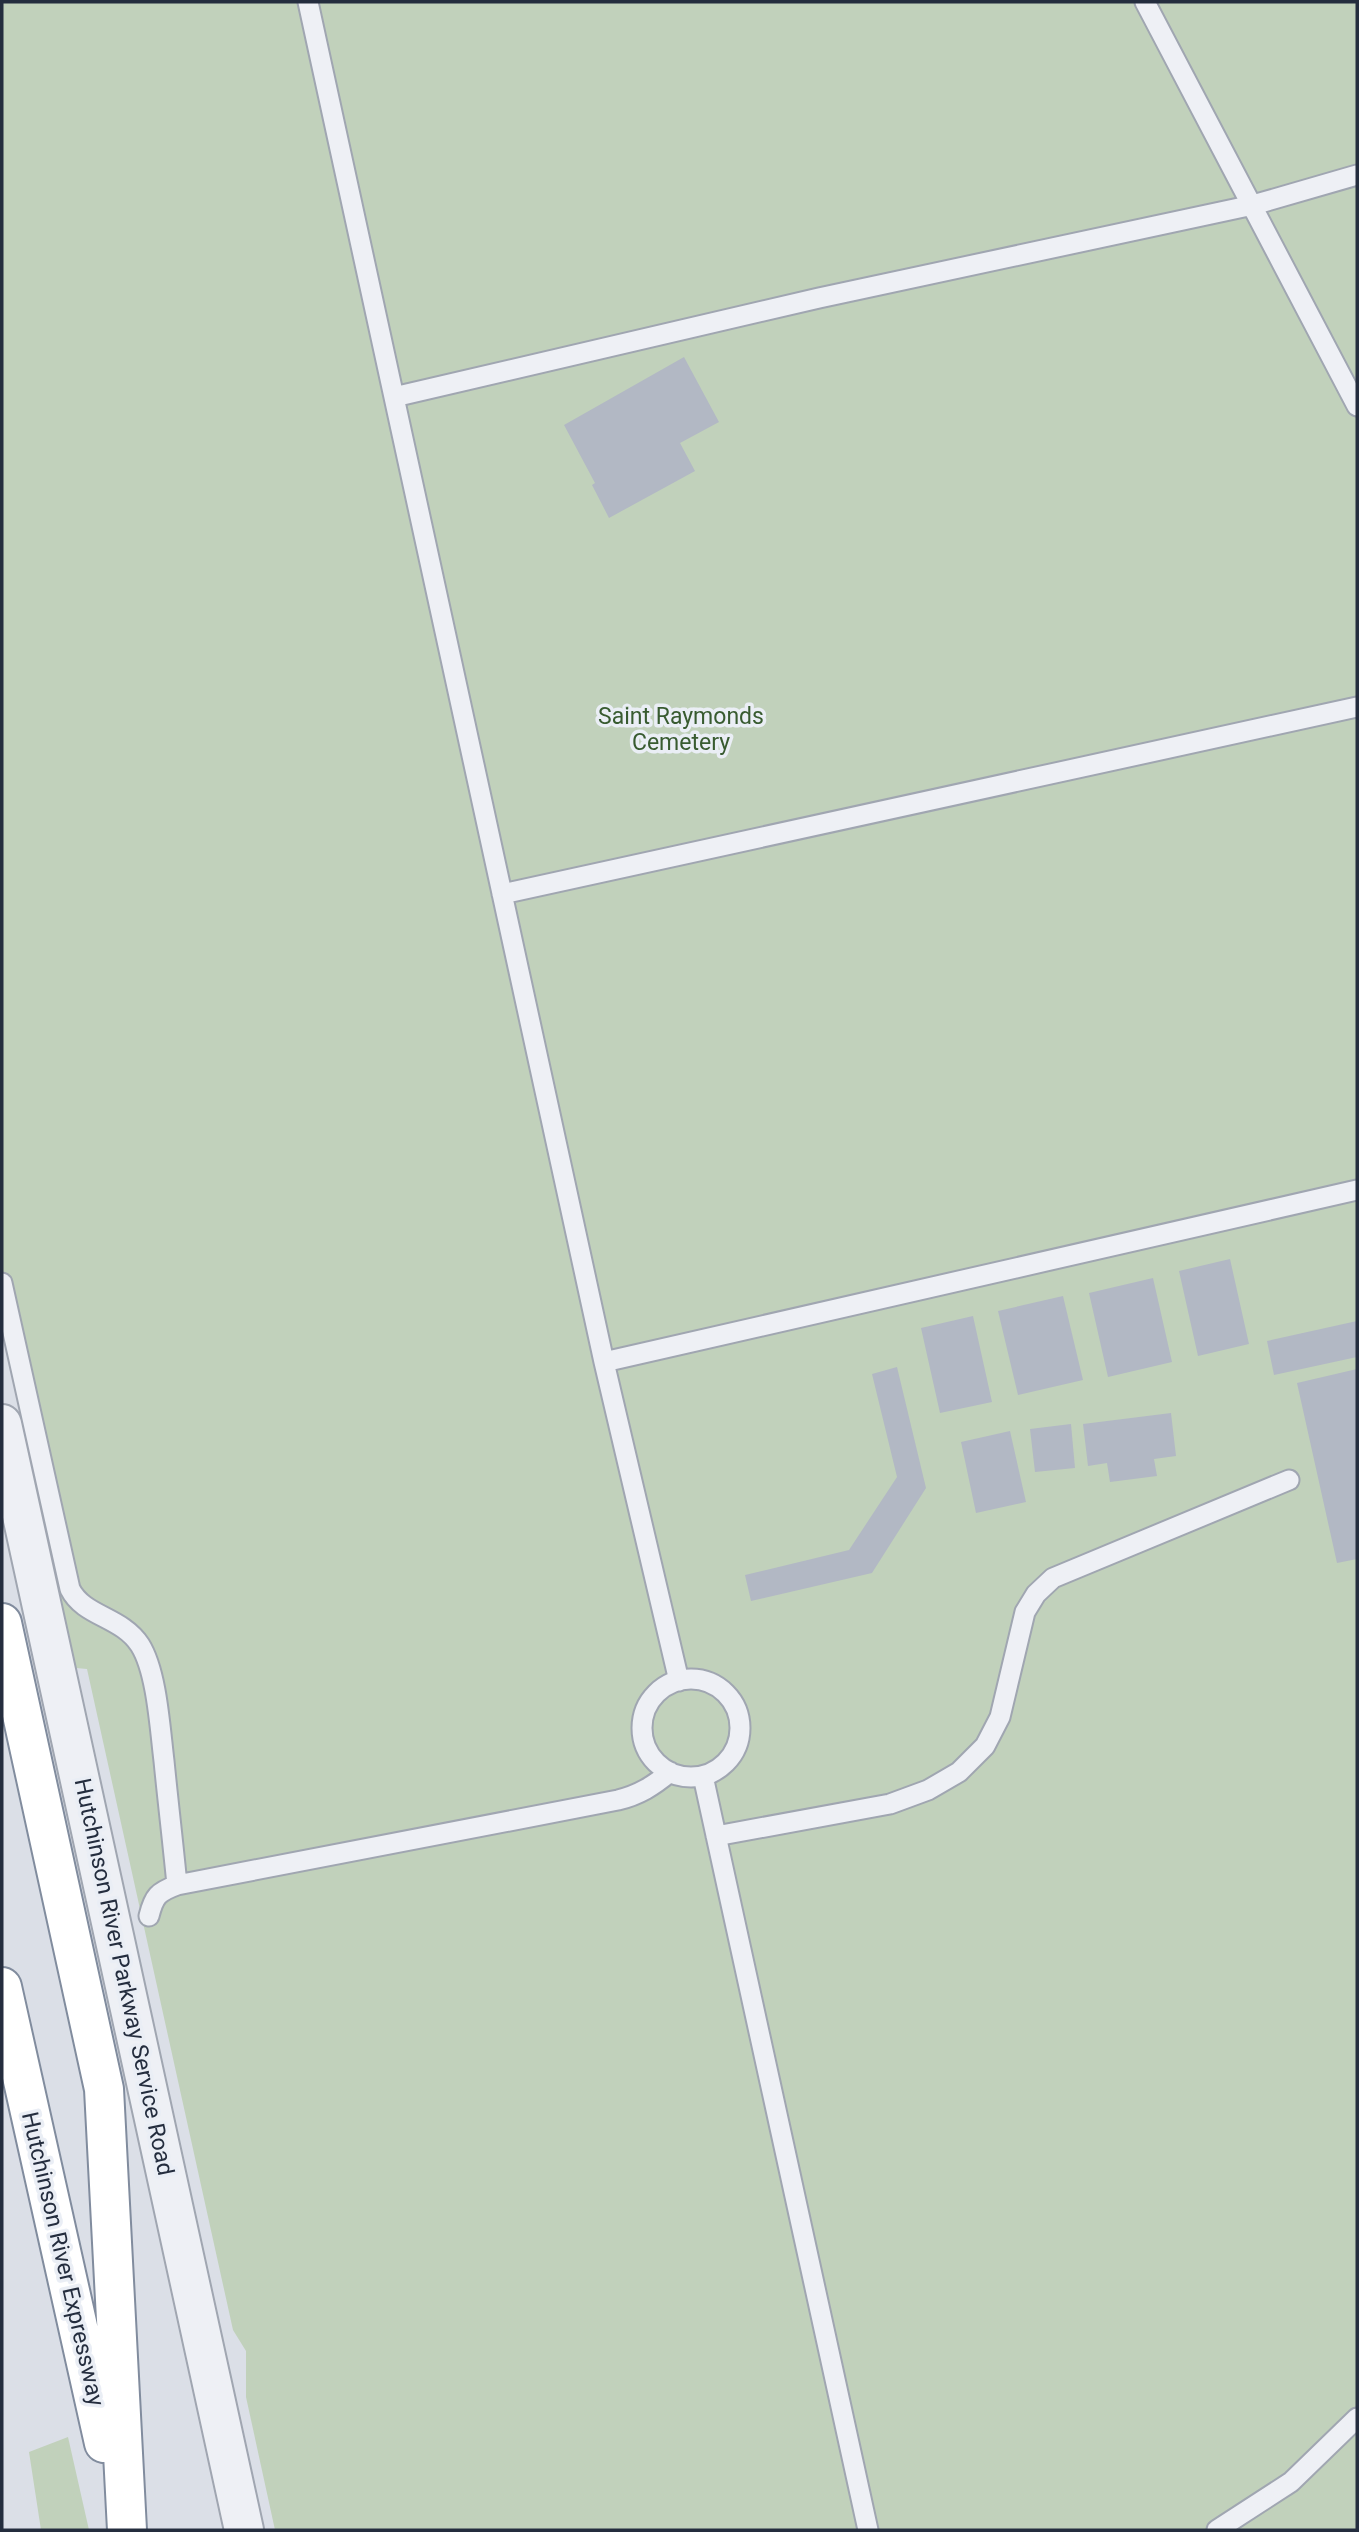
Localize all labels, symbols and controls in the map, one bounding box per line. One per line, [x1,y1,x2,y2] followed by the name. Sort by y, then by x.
[598,703,764,756] park label: Saint Raymonds Cemetery
[69,1776,179,2178] street label: Hutchinson River Parkway Service Road
[16,2109,110,2409] street label: Hutchinson River Expressway

